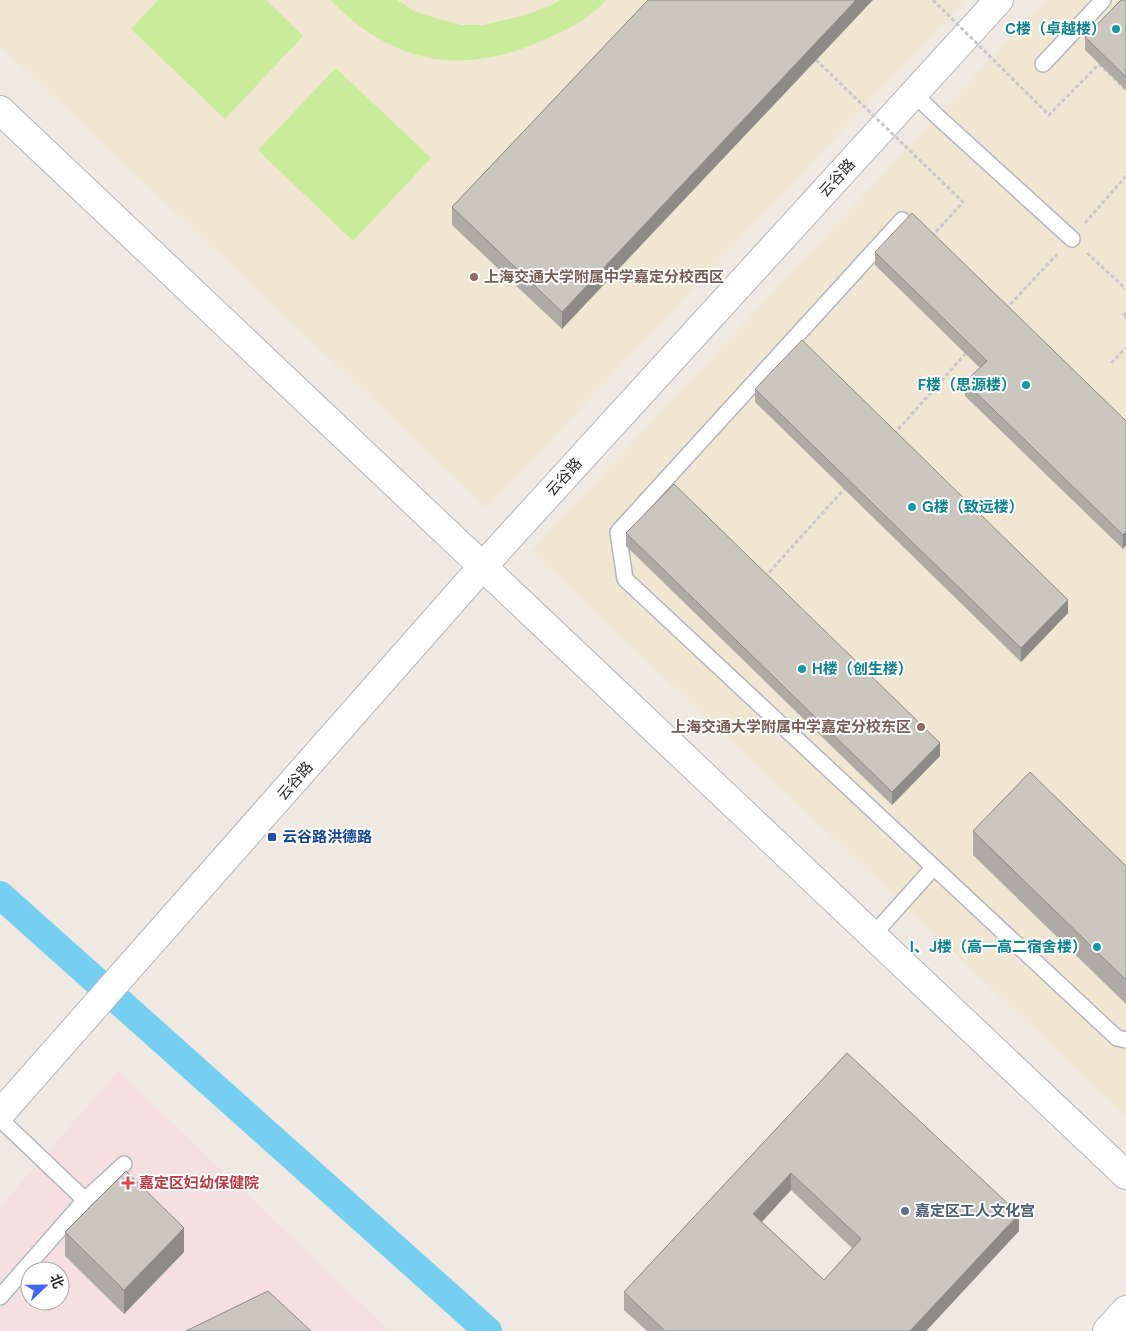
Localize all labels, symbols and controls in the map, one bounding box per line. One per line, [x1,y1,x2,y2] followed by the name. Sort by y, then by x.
[1005,19,1106,39] place label: C楼（卓越楼）
[1110,23,1122,35] marker: C楼（卓越楼）
[815,155,859,201] street label: 云谷路
[484,267,724,287] place label: 上海交通大学附属中学嘉定分校西区
[468,271,480,283] marker: 上海交通大学附属中学嘉定分校西区
[918,375,1016,395] place label: F楼（思源楼）
[1020,379,1032,391] marker: F楼（思源楼）
[542,454,586,500] street label: 云谷路
[922,497,1024,517] place label: G楼（致远楼）
[906,501,918,513] marker: G楼（致远楼）
[812,659,913,679] place label: H楼（创生楼）
[796,663,808,675] marker: H楼（创生楼）
[671,717,911,737] place label: 上海交通大学附属中学嘉定分校东区
[915,721,927,733] marker: 上海交通大学附属中学嘉定分校东区
[273,757,317,805] street label: 云谷路
[282,827,372,847] place label: 云谷路洪德路
[266,831,278,843] marker: 云谷路洪德路
[910,937,1087,957] place label: I、J楼（高一高二宿舍楼）
[1091,941,1103,953] marker: I、J楼（高一高二宿舍楼）
[139,1173,259,1193] place label: 嘉定区妇幼保健院
[121,1176,135,1190] marker: 嘉定区妇幼保健院
[915,1201,1035,1221] place label: 嘉定区工人文化宫
[899,1205,911,1217] marker: 嘉定区工人文化宫
[20,1261,70,1311] north arrow
[46,1271,68,1291] text: 北

